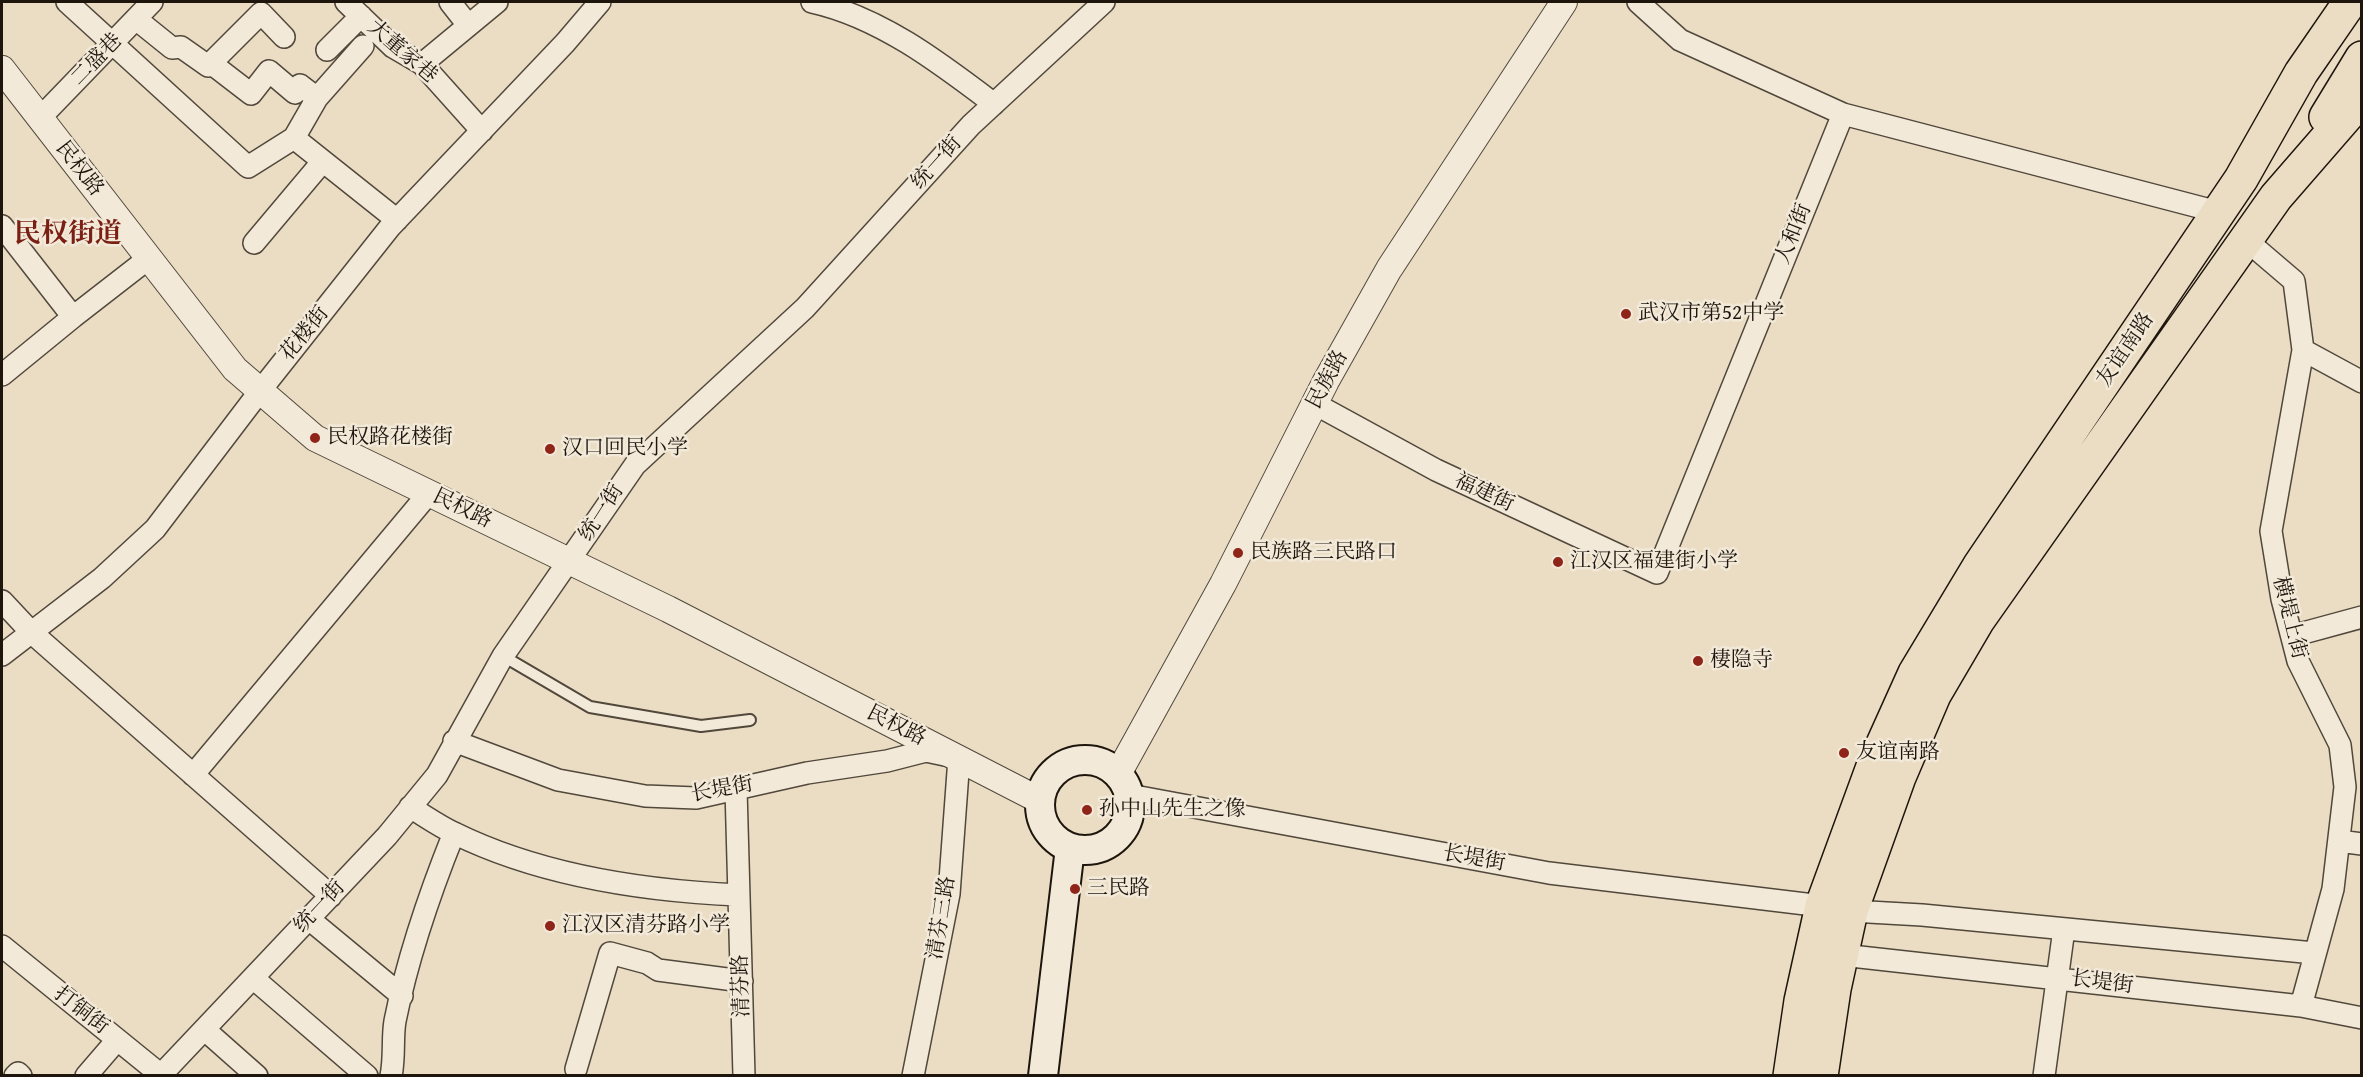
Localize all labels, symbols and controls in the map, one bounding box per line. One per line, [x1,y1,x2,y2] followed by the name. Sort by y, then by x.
[362,15,442,89] street label: 大董家巷
[66,29,128,91] street label: 二盛巷
[907,131,967,195] street label: 统一街
[50,136,108,202] street label: 民权路
[1771,200,1817,268] street label: 人和街
[14,219,122,251] district label: 民权街道
[1638,301,1784,327] place label: 武汉市第52中学
[275,302,335,366] street label: 花楼街
[1619,307,1633,321] marker: 武汉市第52中学
[2092,308,2160,392] street label: 友谊南路
[1302,346,1354,414] street label: 民族路
[327,425,453,451] place label: 民权路花楼街
[308,431,322,445] marker: 民权路花楼街
[562,436,688,462] place label: 汉口回民小学
[543,442,557,456] marker: 汉口回民小学
[1450,468,1518,518] street label: 福建街
[574,480,630,546] street label: 统一街
[428,484,496,534] street label: 民权路
[1250,540,1397,566] place label: 民族路三民路口
[1231,546,1245,560] marker: 民族路三民路口
[1570,549,1738,575] place label: 江汉区福建街小学
[1551,555,1565,569] marker: 江汉区福建街小学
[2267,574,2311,662] street label: 横堤上街
[1710,648,1773,674] place label: 棲隐寺
[1691,654,1705,668] marker: 棲隐寺
[862,700,930,752] street label: 民权路
[1856,740,1940,766] place label: 友谊南路
[1837,746,1851,760] marker: 友谊南路
[689,772,755,808] street label: 长堤街
[1099,797,1246,823] place label: 孙中山先生之像
[1080,803,1094,817] marker: 孙中山先生之像
[1441,841,1507,877] street label: 长堤街
[289,875,351,939] street label: 统一街
[923,875,961,961] street label: 清芬三路
[1087,876,1150,902] place label: 三民路
[1068,882,1082,896] marker: 三民路
[562,913,730,939] place label: 江汉区清芬路小学
[543,919,557,933] marker: 江汉区清芬路小学
[728,954,756,1018] street label: 清芬路
[2069,967,2135,999] street label: 长堤街
[48,982,114,1040] street label: 打铜街

